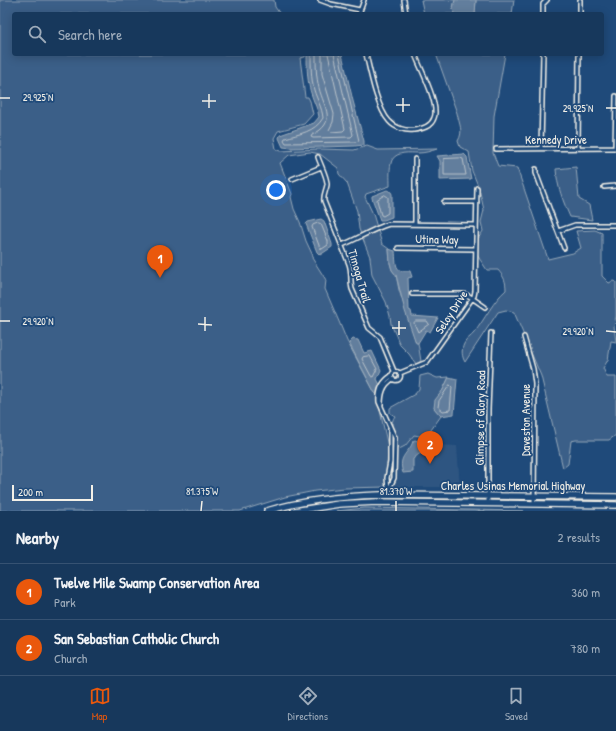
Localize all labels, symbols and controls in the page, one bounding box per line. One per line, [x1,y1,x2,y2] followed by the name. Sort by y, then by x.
[12,12,604,56] search box
[26,23,48,45] icon: search
[58,24,122,45] text: Search here
[23,91,53,104] text: 29.925°N
[563,102,593,115] text: 29.925°N
[525,131,587,148] street label: Kennedy Drive
[266,180,286,200] your location
[415,230,459,248] street label: Utina Way
[147,245,173,278] pin: 1
[344,247,376,306] street label: Timoga Trail
[431,287,472,337] street label: Seloy Drive
[23,315,53,328] text: 29.920°N
[563,325,593,338] text: 29.920°N
[471,370,489,466] street label: Glimpse of Glory Road
[517,384,534,456] street label: Daveston Avenue
[417,431,443,464] pin: 2
[441,477,585,494] street label: Charles Usinas Memorial Highway
[12,483,93,502] scale bar
[18,485,43,499] text: 200 m
[186,485,219,498] text: 81.375°W
[380,485,413,498] text: 81.370°W
[16,526,59,549] text: Nearby
[558,528,600,546] text: 2 results
[54,572,259,593] text: Twelve Mile Swamp Conservation Area
[27,583,31,601] text: 1
[571,583,600,601] text: 360 m
[54,593,76,611] text: Park
[54,628,219,649] text: San Sebastian Catholic Church
[26,639,32,657] text: 2
[570,639,600,657] text: 780 m
[54,649,87,667] text: Church
[89,685,111,723] tab: Map
[288,685,328,723] tab: Directions
[505,685,527,723] tab: Saved

